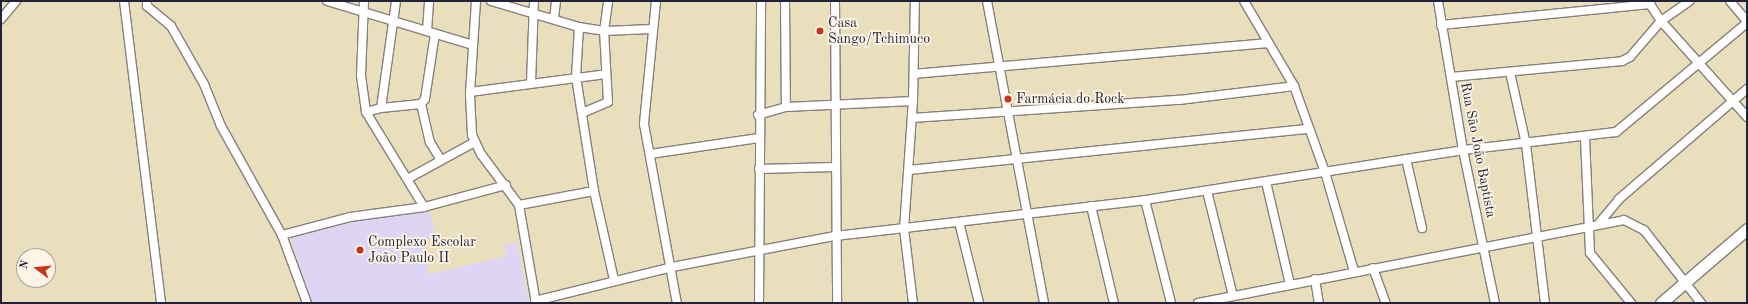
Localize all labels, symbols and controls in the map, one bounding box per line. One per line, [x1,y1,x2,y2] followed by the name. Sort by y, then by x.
[828,15,930,48] place label: Casa Sango/Tchimuco
[815,26,825,36] marker: Casa Sango/Tchimuco
[1457,81,1499,219] street label: Rua São João Baptista
[1016,91,1124,107] place label: Farmácia do Rock
[1003,94,1013,104] marker: Farmácia do Rock
[368,234,476,266] place label: Complexo Escolar João Paulo II
[355,245,365,255] marker: Complexo Escolar João Paulo II
[16,248,56,288] north arrow
[19,259,31,270] text: N

